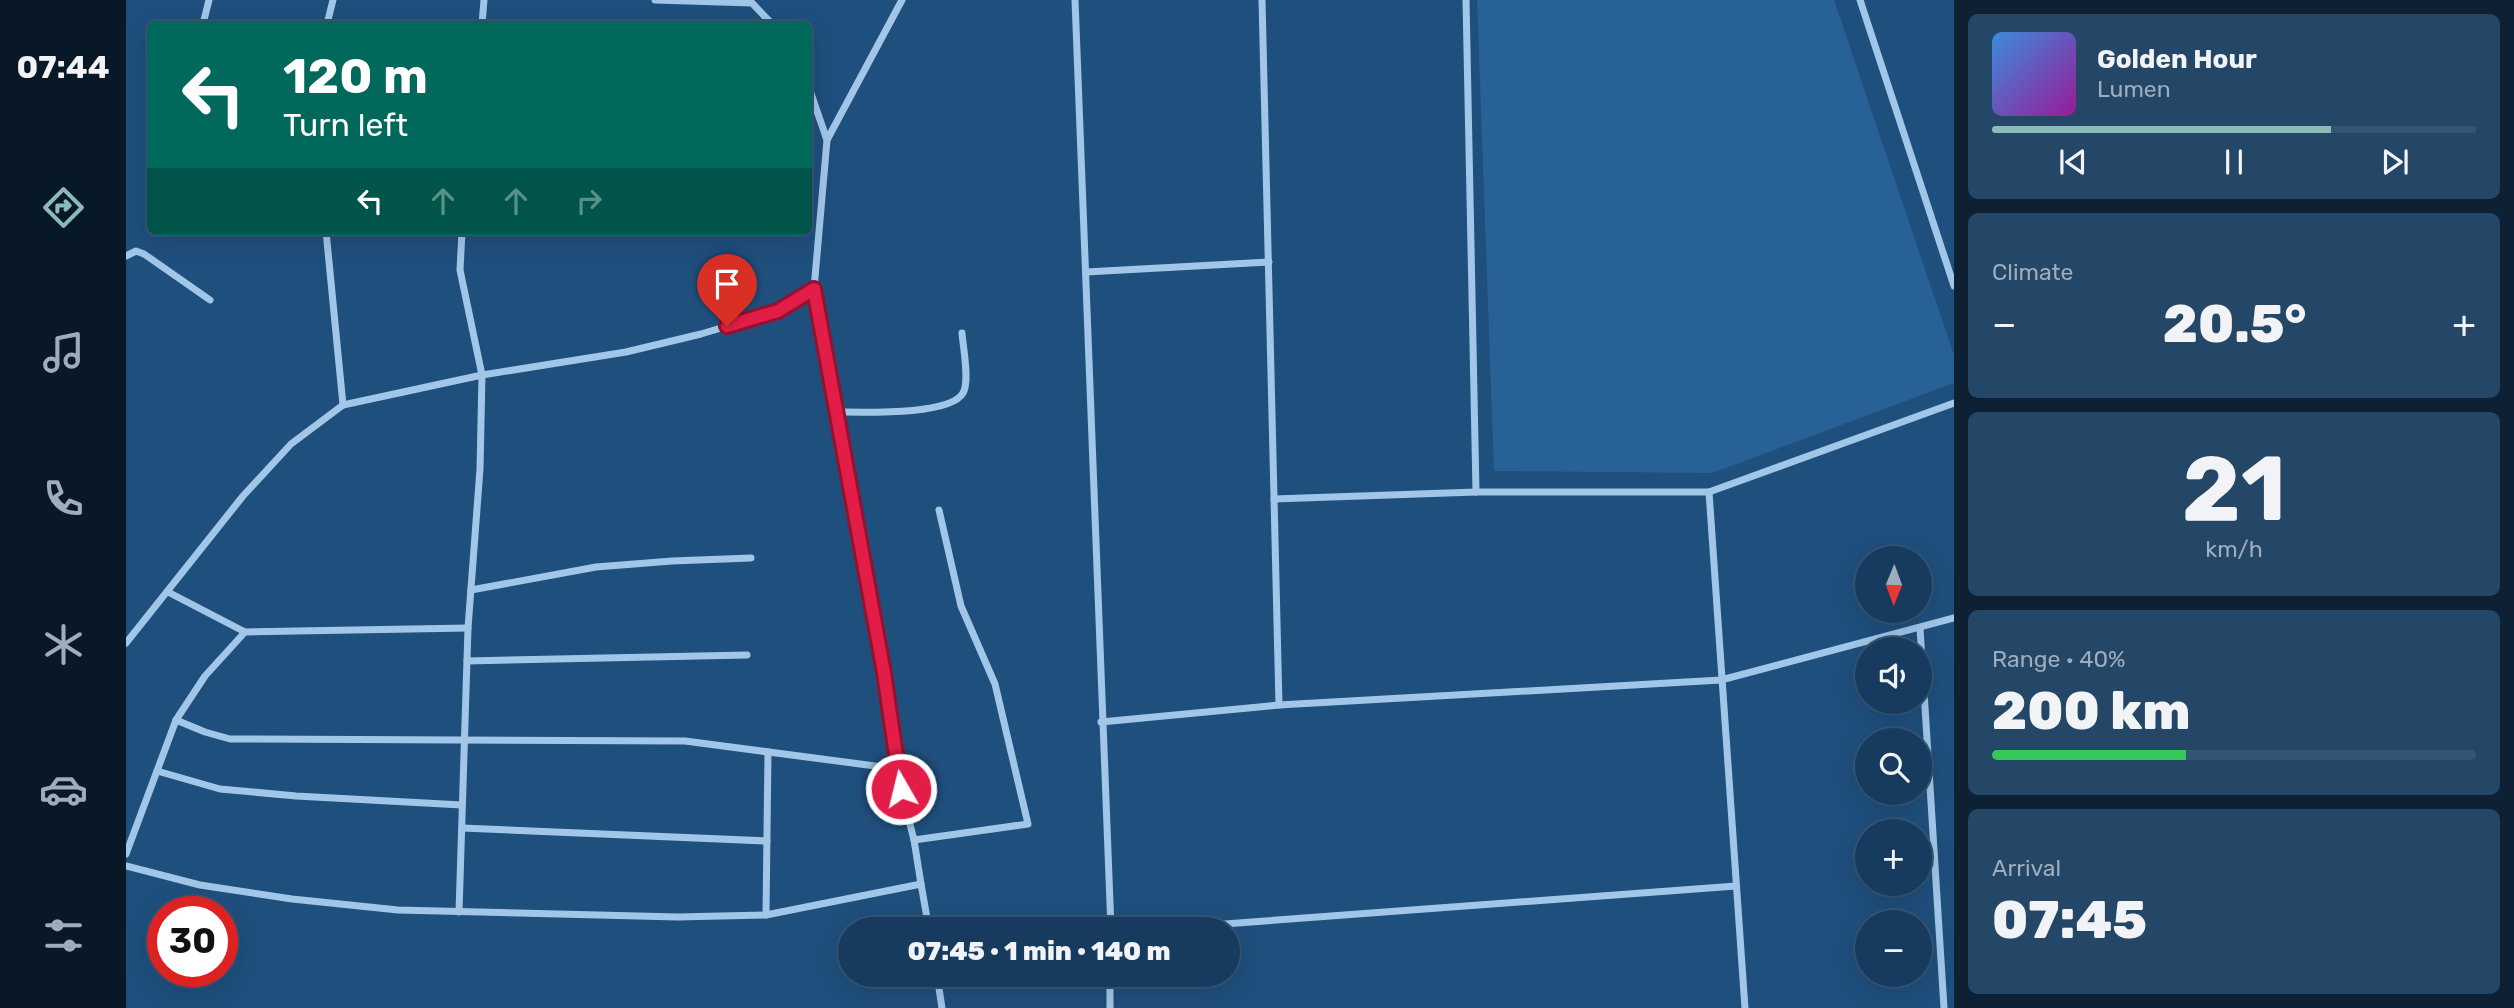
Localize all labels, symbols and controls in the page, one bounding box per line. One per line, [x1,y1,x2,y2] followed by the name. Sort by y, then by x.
[2097,44,2257,75] text: Golden Hour
[283,47,428,105] text: 120 m
[16,48,110,86] text: 07:44
[168,49,259,140] icon: left
[2097,75,2171,103] text: Lumen
[283,106,408,144] text: Turn left
[2054,143,2092,181] icon: previous
[2215,143,2253,181] icon: pause
[2376,143,2414,181] icon: next
[351,182,389,220] icon: left
[424,182,462,220] icon: ahead
[497,182,535,220] icon: ahead
[570,182,608,220] icon: right
[39,183,88,232] icon: directions
[697,254,757,326] pin
[1992,258,2073,286] text: Climate
[708,265,746,303] icon: arrive
[2163,293,2306,355] text: 20.5°
[1992,301,2017,347] text: −
[2452,301,2476,347] text: +
[39,328,88,377] icon: music
[2182,435,2286,543] text: 21
[39,474,88,523] icon: phone
[2205,535,2263,563] text: km/h
[1855,546,1932,623] north arrow
[1855,546,1932,987] map controls
[39,620,88,669] icon: climate
[1855,637,1932,714] button: sound
[1992,645,2126,673] text: Range · 40%
[1992,680,2190,742] text: 200 km
[1855,728,1932,805] button: search
[864,752,938,826] position arrow
[39,765,88,814] icon: car
[1855,819,1932,896] button: +
[1992,854,2061,882] text: Arrival
[1992,889,2147,951] text: 07:45
[147,896,238,987] speed limit sign: 30
[1855,910,1932,987] button: −
[39,911,88,960] icon: filters
[907,936,1171,967] text: 07:45 · 1 min · 140 m

